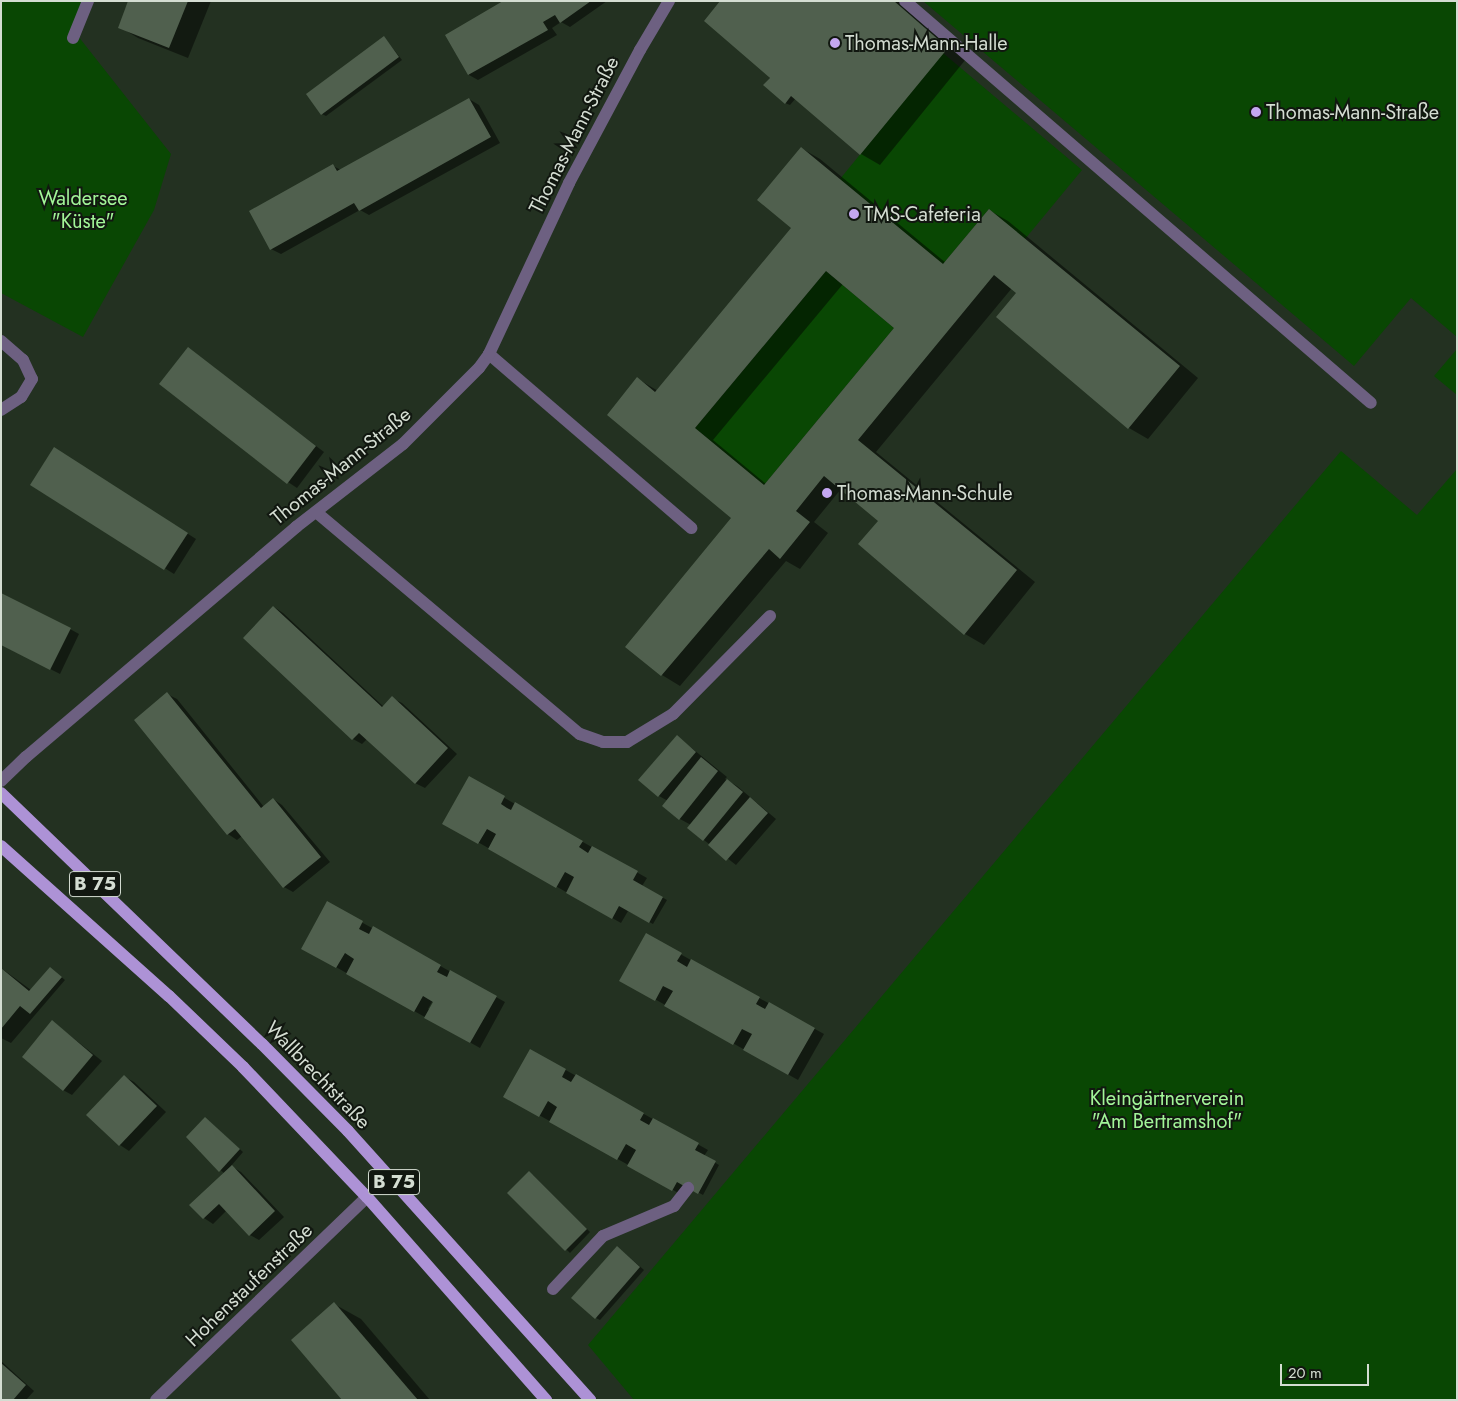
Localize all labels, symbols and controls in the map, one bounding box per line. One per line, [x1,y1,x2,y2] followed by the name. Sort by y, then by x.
[845,31,1008,55] place label: Thomas-Mann-Halle
[829,37,841,49] marker: Thomas-Mann-Halle
[524,52,624,218] street label: Thomas-Mann-Straße
[1266,100,1439,124] place label: Thomas-Mann-Straße
[1250,106,1262,118] marker: Thomas-Mann-Straße
[38,186,128,233] park label: Waldersee "Küste"
[864,202,981,226] place label: TMS-Cafeteria
[848,208,860,220] marker: TMS-Cafeteria
[266,402,416,530] street label: Thomas-Mann-Straße
[837,481,1013,505] place label: Thomas-Mann-Schule
[821,487,833,499] marker: Thomas-Mann-Schule
[69,868,121,901] road number: B 75
[261,1016,375,1134] street label: Wallbrechtstraße
[1090,1086,1244,1133] park label: Kleingärtnerverein "Am Bertramshof"
[368,1166,420,1198] road number: B 75
[181,1218,317,1352] street label: Hohenstaufenstraße
[1283,1354,1372,1386] scale bar
[1288,1362,1322,1384] text: 20 m

